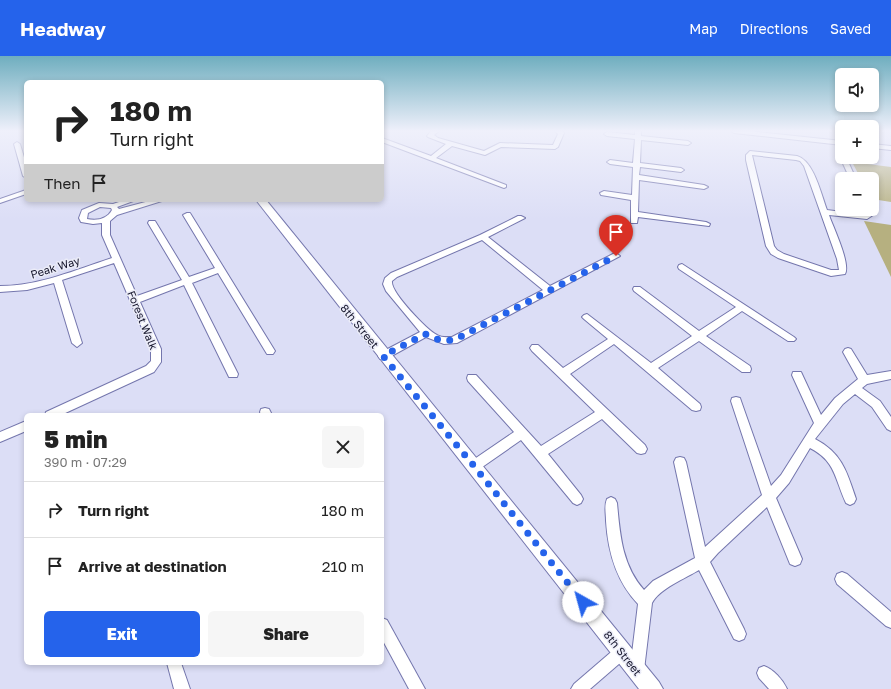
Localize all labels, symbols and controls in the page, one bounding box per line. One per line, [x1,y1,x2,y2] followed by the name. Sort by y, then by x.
[20,17,106,40] text: Headway
[689,20,718,37] text: Map
[740,20,808,37] text: Directions
[830,20,871,37] text: Saved
[835,68,879,216] map controls
[835,68,879,112] button: sound
[110,94,192,127] text: 180 m
[44,96,96,148] icon: right
[835,120,879,164] button: +
[110,128,194,150] text: Turn right
[88,172,110,194] icon: arrive
[835,172,879,216] button: −
[44,174,80,192] text: Then
[599,215,633,256] pin
[605,221,627,243] icon: arrive
[29,253,81,281] street label: Peak Way
[125,289,161,351] street label: Forest Walk
[338,301,382,351] street label: 8th Street
[44,424,107,453] text: 5 min
[322,426,364,468] button: close
[44,454,127,470] text: 390 m · 07:29
[44,499,66,521] icon: right
[78,501,149,519] text: Turn right
[321,501,364,519] text: 180 m
[44,555,66,577] icon: arrive
[78,557,227,575] text: Arrive at destination
[322,557,364,575] text: 210 m
[562,581,604,623] position arrow
[44,611,200,657] button: Exit
[208,611,364,657] button: Share
[602,628,644,678] street label: 8th Street

